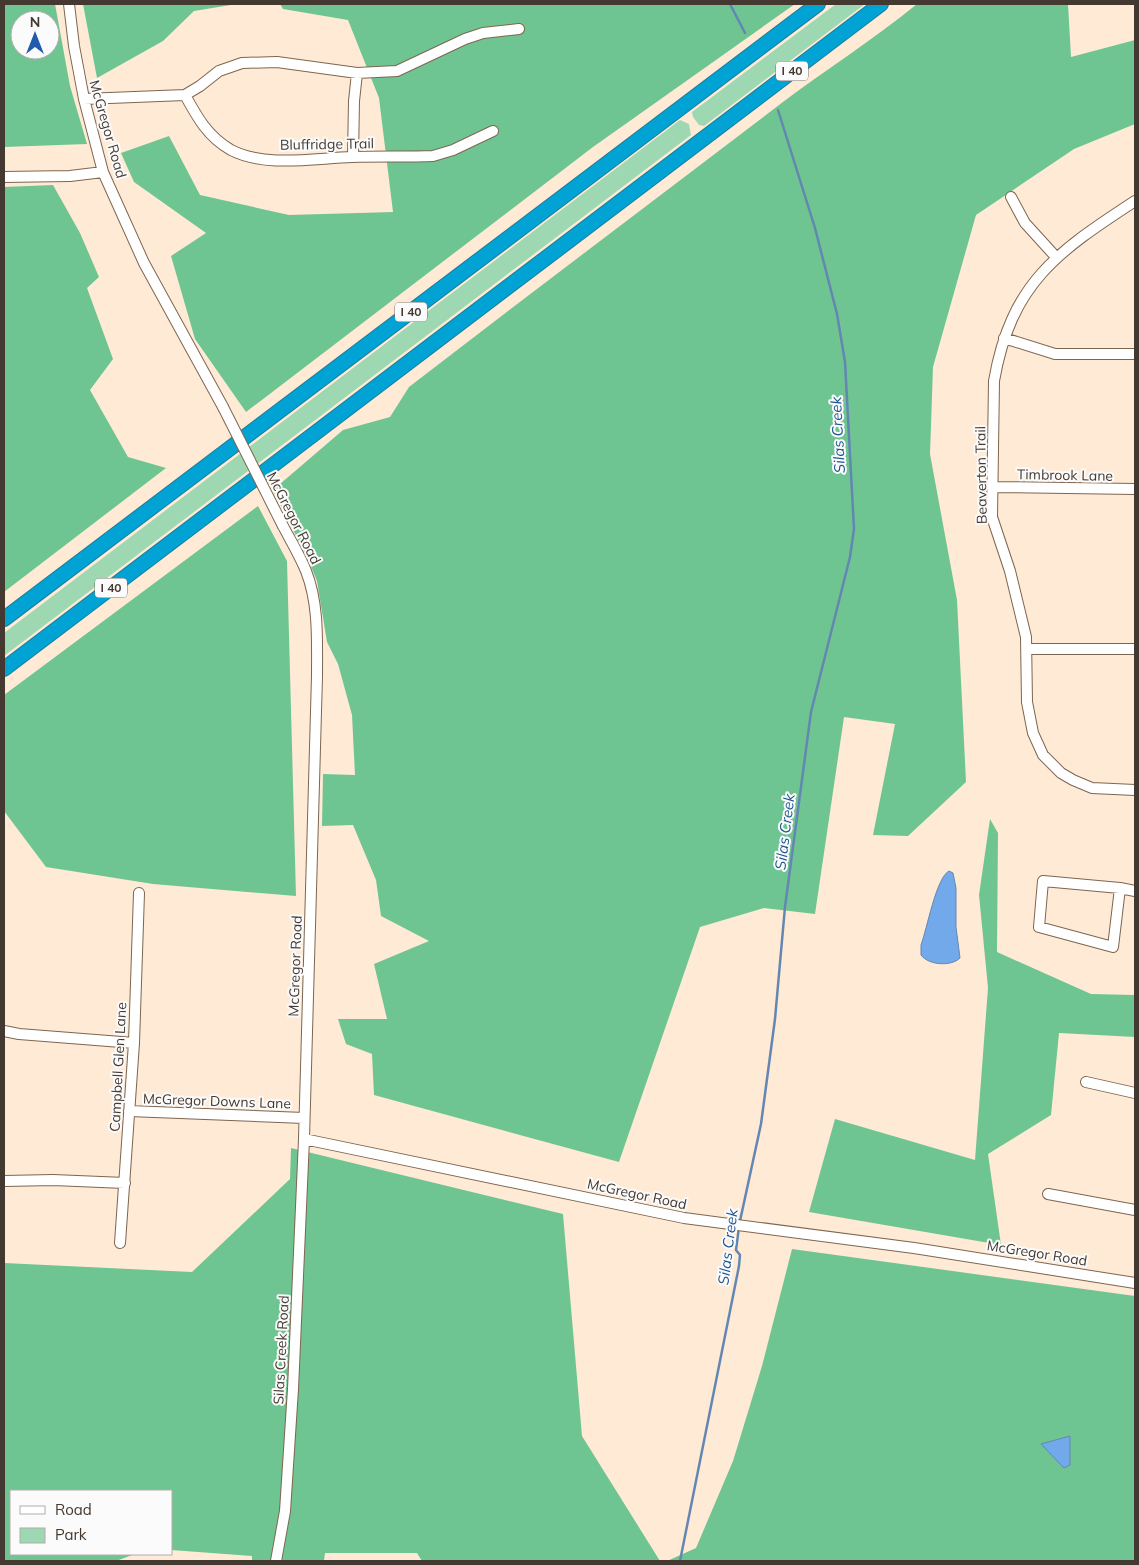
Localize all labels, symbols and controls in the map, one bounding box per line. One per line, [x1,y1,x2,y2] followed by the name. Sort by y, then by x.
[10,10,60,60] north arrow
[30,13,40,31] text: N
[776,61,808,80] road number: I 40
[85,78,131,180] street label: McGregor Road
[280,134,374,154] street label: Bluffridge Trail
[395,302,427,322] road number: I 40
[826,395,849,474] water label: Silas Creek
[971,426,991,524] street label: Beaverton Trail
[1017,465,1113,485] street label: Timbrook Lane
[263,469,325,567] street label: McGregor Road
[95,578,127,598] road number: I 40
[770,792,799,871] water label: Silas Creek
[284,915,306,1017] street label: McGregor Road
[106,1002,130,1132] street label: Campbell Glen Lane
[143,1089,291,1113] street label: McGregor Downs Lane
[586,1175,688,1213] street label: McGregor Road
[713,1207,742,1286] water label: Silas Creek
[986,1236,1088,1270] street label: McGregor Road
[269,1295,293,1405] street label: Silas Creek Road
[10,1490,172,1555] legend
[55,1500,92,1519] text: Road
[55,1525,87,1544] text: Park

